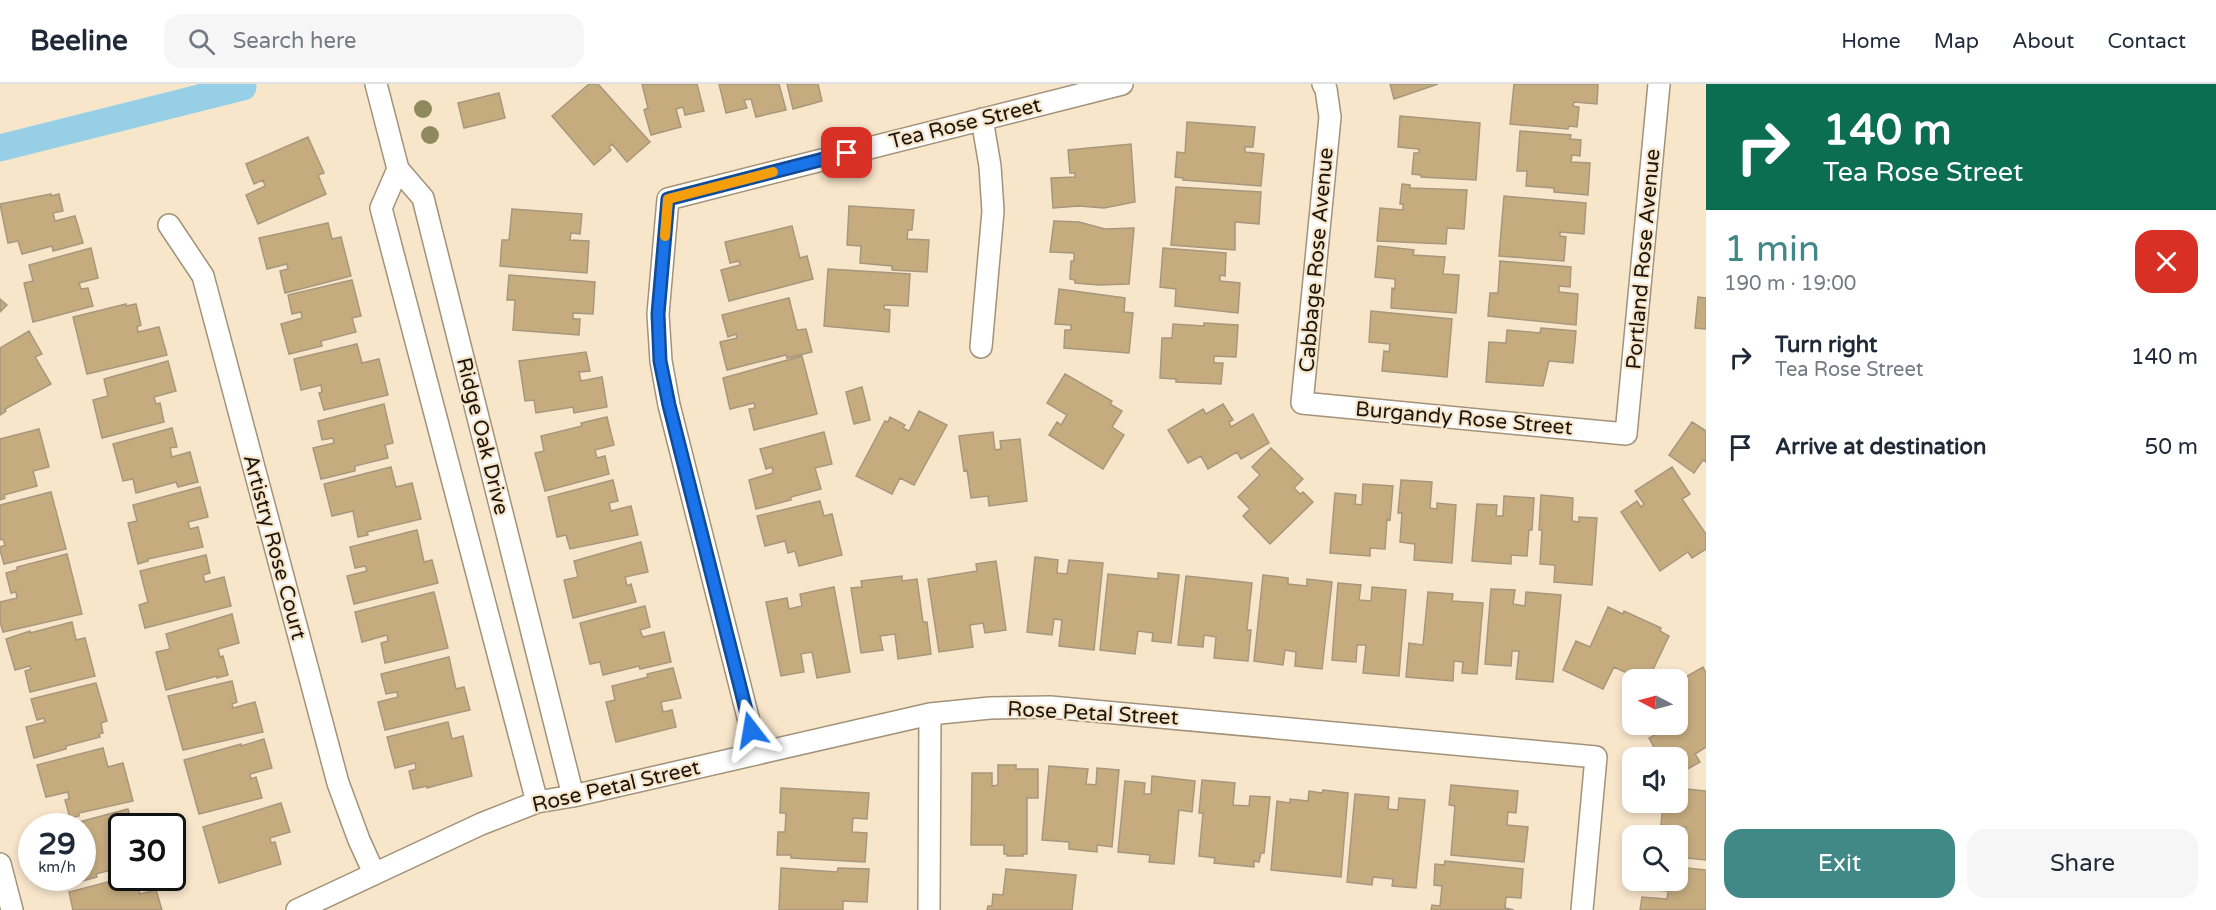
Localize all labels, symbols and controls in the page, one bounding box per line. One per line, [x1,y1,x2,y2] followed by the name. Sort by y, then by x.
[164,14,584,68] search box
[30,24,128,58] text: Beeline
[185,25,218,58] icon: search
[233,28,357,54] text: Search here
[1841,29,1901,54] text: Home
[1934,29,1979,54] text: Map
[2012,29,2074,54] text: About
[2107,29,2186,54] text: Contact
[887,93,1044,154] street label: Tea Rose Street
[1823,105,1952,156] text: 140 m
[1724,108,1802,186] icon: right
[821,127,872,178] pin
[830,136,863,169] icon: arrive
[1294,146,1339,374] street label: Cabbage Rose Avenue
[1621,148,1666,370] street label: Portland Rose Avenue
[1823,156,2023,189] text: Tea Rose Street
[1724,228,1820,271] text: 1 min
[2135,230,2198,293] button: close
[1724,272,1856,296] text: 190 m · 19:00
[1775,332,1877,358] text: Turn right
[1724,341,1757,374] icon: right
[2131,344,2198,370] text: 140 m
[451,355,514,518] street label: Ridge Oak Drive
[1775,358,1923,382] text: Tea Rose Street
[1354,397,1574,440] street label: Burgandy Rose Street
[1724,431,1757,464] icon: arrive
[1775,434,1986,460] text: Arrive at destination
[2144,434,2198,460] text: 50 m
[238,452,311,642] street label: Artistry Rose Court
[1622,669,1688,735] north arrow
[1622,669,1688,891] map controls
[1007,697,1179,730] street label: Rose Petal Street
[719,698,783,762] position arrow
[1622,747,1688,813] button: sound
[530,755,702,818] street label: Rose Petal Street
[108,813,186,891] speed limit sign: 30
[1622,825,1688,891] button: search
[38,826,76,863] text: 29
[1724,829,1955,898] button: Exit
[1967,829,2198,898] button: Share
[38,858,76,876] text: km/h

